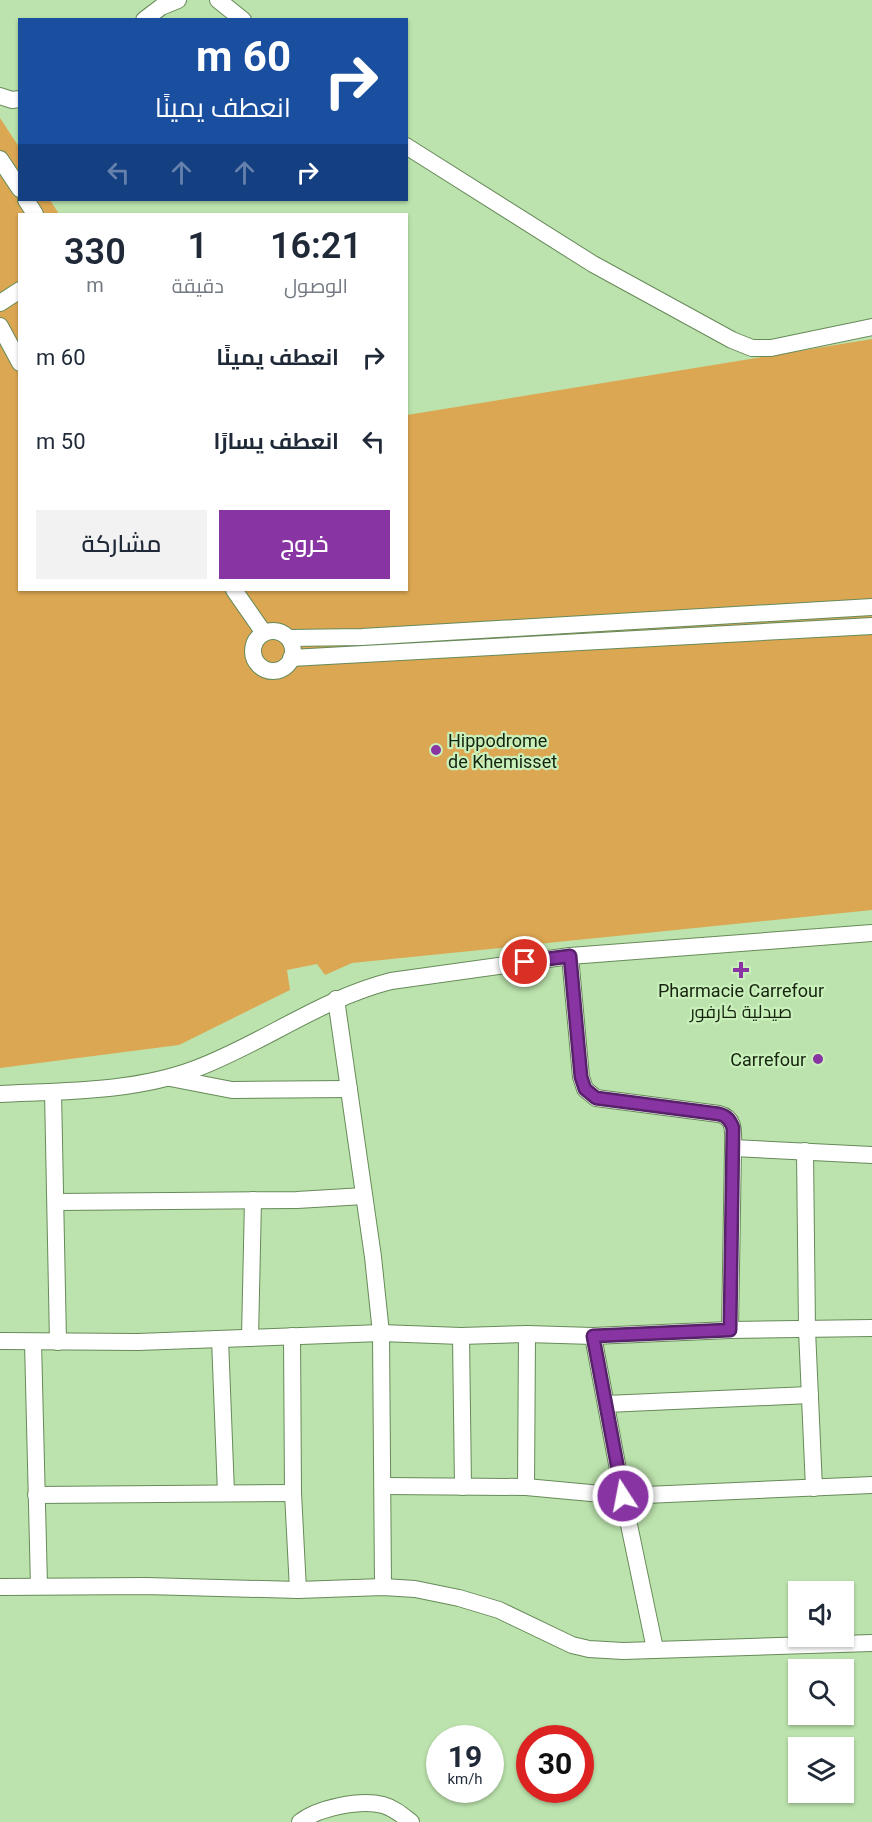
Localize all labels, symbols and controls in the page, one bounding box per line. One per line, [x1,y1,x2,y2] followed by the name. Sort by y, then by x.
[196,32,291,81] text: 60 m
[312,42,390,120] icon: right
[155,92,291,124] text: انعطف يمينًا
[102,156,135,189] icon: left
[165,156,198,189] icon: ahead
[228,156,261,189] icon: ahead
[291,156,324,189] icon: right
[188,225,208,267] text: 1
[270,225,362,267] text: 16:21
[64,231,126,273] text: 330
[86,273,104,297] text: m
[172,274,224,298] text: دقيقة
[284,274,348,298] text: الوصول
[357,341,390,374] icon: right
[36,345,86,370] text: 60 m
[216,345,339,370] text: انعطف يمينًا
[357,425,390,458] icon: left
[36,429,86,454] text: 50 m
[214,429,339,454] text: انعطف يسارًا
[36,510,207,579] button: مشاركة
[219,510,390,579] button: خروج
[448,730,557,772] place label: Hippodrome de Khemisset
[429,743,443,757] marker: Hippodrome de Khemisset
[499,936,550,987] pin
[508,945,541,978] icon: arrive
[734,963,748,977] marker: Pharmacie Carrefour صيدلية كارفور
[658,980,824,1023] place label: Pharmacie Carrefour صيدلية كارفور
[730,1049,806,1070] place label: Carrefour
[811,1052,825,1066] marker: Carrefour
[591,1464,655,1528] position arrow
[788,1581,854,1803] map controls
[788,1581,854,1647] button: sound
[788,1659,854,1725] button: search
[516,1725,594,1803] speed limit sign: 30
[788,1737,854,1803] button: layers
[448,1739,482,1774] text: 19
[447,1770,483,1788] text: km/h

